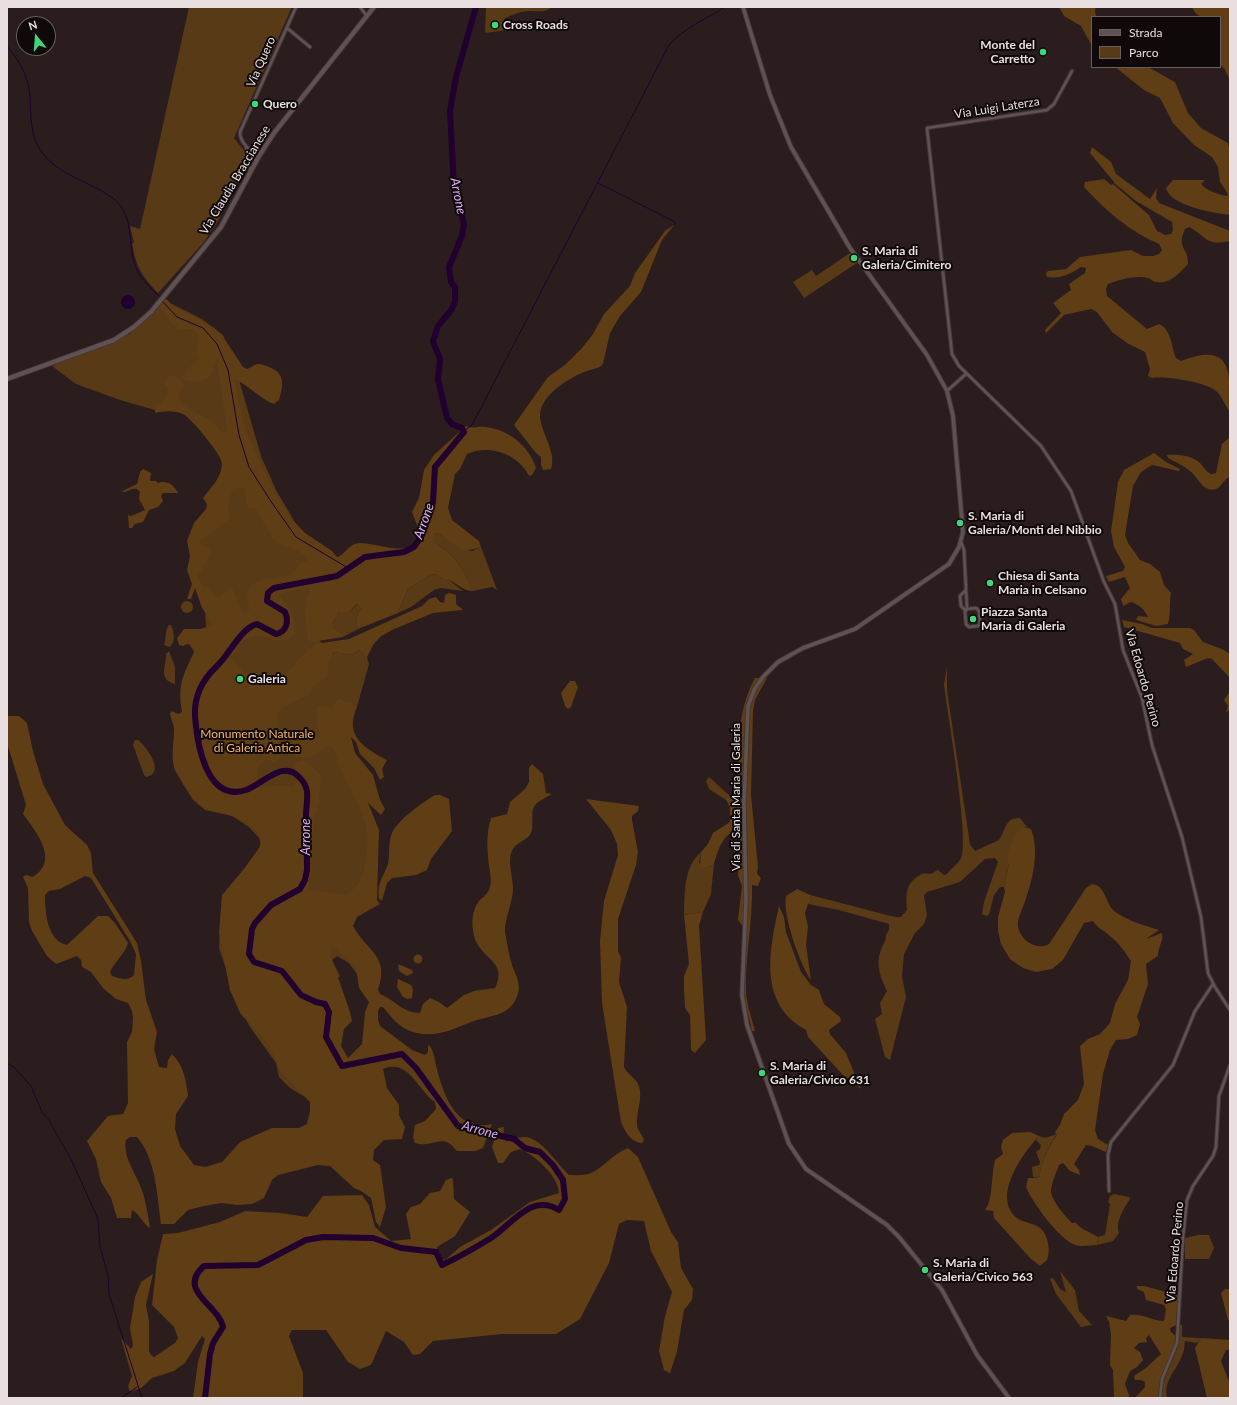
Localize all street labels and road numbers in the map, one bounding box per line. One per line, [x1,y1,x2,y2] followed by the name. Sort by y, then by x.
[244,35,278,89] street label: Via Quero
[953,94,1041,122] street label: Via Luigi Laterza
[197,123,273,237] street label: Via Claudia Braccianese
[1122,628,1164,728] street label: Via Edoardo Perino
[729,723,743,871] street label: Via di Santa Maria di Galeria
[1163,1201,1187,1303] street label: Via Edoardo Perino

